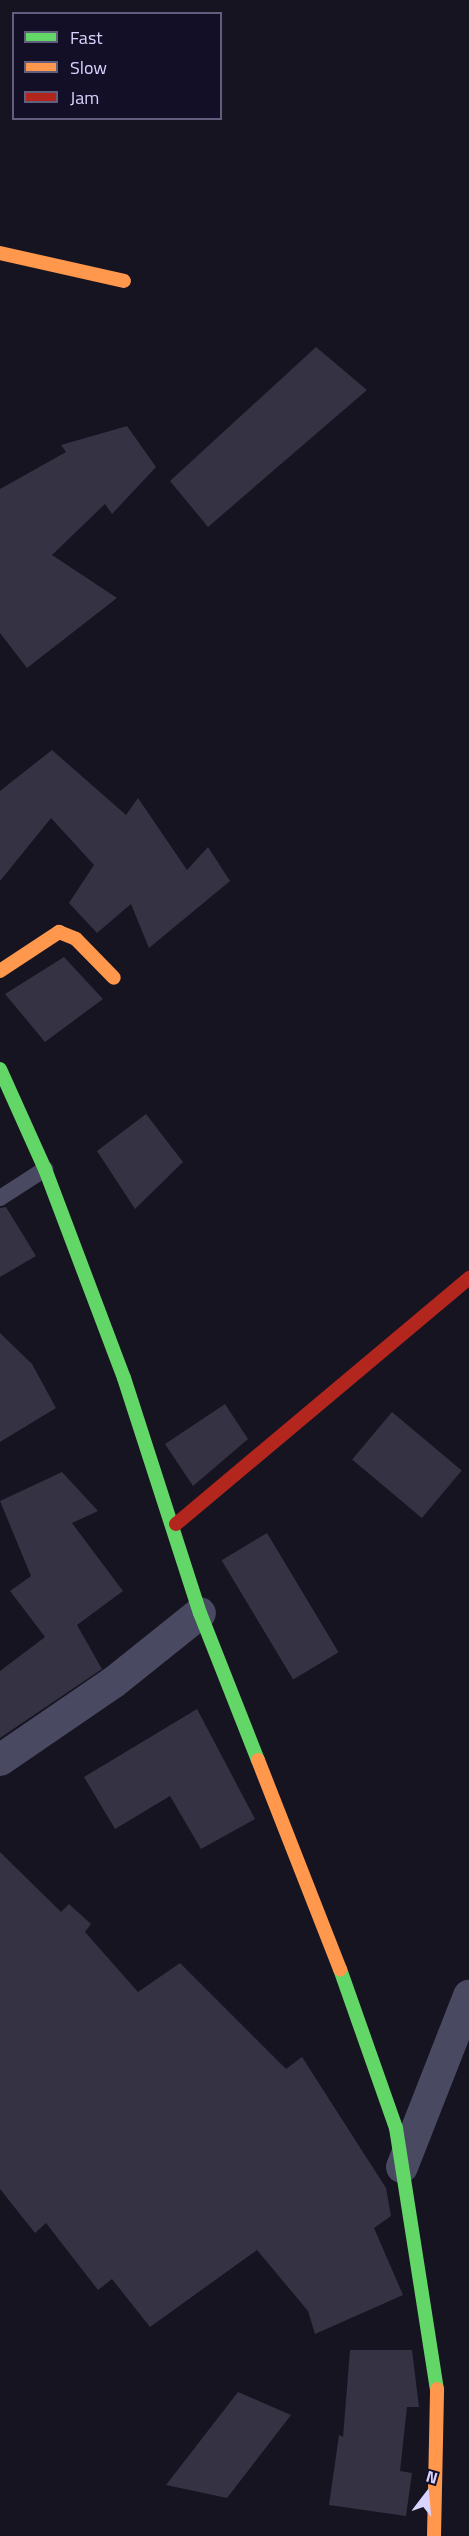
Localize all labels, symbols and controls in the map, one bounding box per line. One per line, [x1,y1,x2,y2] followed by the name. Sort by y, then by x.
[12,12,222,120] legend
[70,24,103,51] text: Fast
[70,54,107,81] text: Slow
[70,84,99,111] text: Jam
[397,2464,457,2524] north arrow
[423,2464,441,2490] text: N

